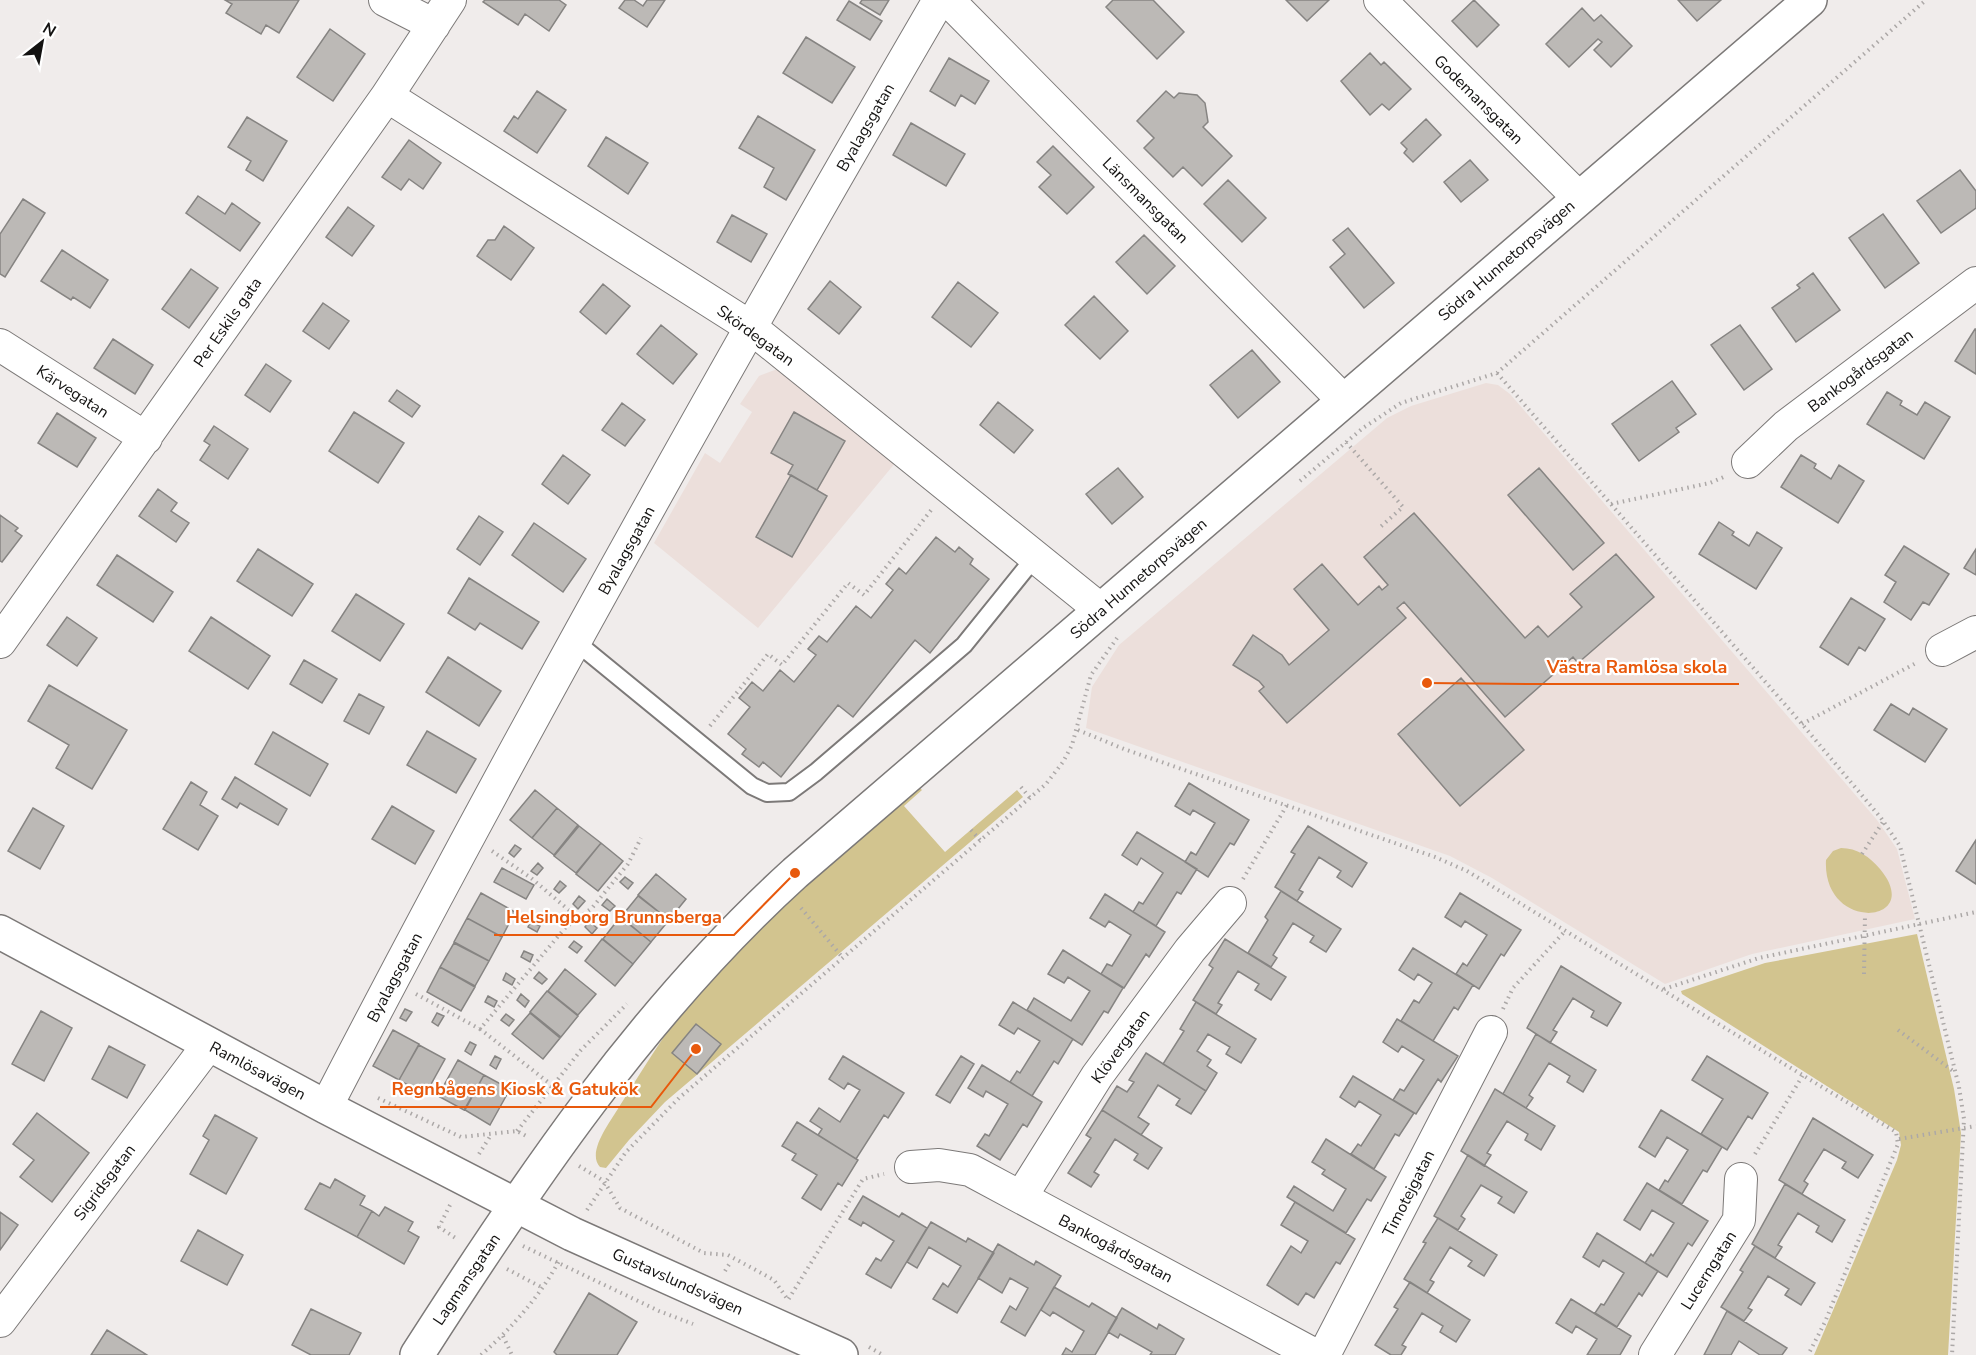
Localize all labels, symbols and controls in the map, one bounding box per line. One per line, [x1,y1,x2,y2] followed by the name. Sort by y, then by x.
[12,12,72,72] north arrow
[38,17,60,43] text: N
[1429,50,1528,149] street label: Godemansgatan
[832,79,900,176] street label: Byalagsgatan
[1097,153,1193,249] street label: Länsmansgatan
[1434,195,1580,326] street label: Södra Hunnetorpsvägen
[189,273,267,372] street label: Per Eskils gata
[712,300,799,371] street label: Skördegatan
[1803,324,1918,418] street label: Bankogårdsgatan
[32,360,113,423] street label: Kärvegatan
[593,502,660,599] street label: Byalagsgatan
[1066,513,1212,644] street label: Södra Hunnetorpsvägen
[1535,648,1739,684] callout: Västra Ramlösa skola
[1546,655,1727,679] text: Västra Ramlösa skola
[494,899,734,935] callout: Helsingborg Brunnsberga
[506,905,722,929] text: Helsingborg Brunnsberga
[362,929,428,1026] street label: Byalagsgatan
[1086,1005,1155,1088] street label: Klövergatan
[206,1036,310,1105] street label: Ramlösavägen
[380,1071,651,1107] callout: Regnbågens Kiosk & Gatukök
[392,1077,639,1101] text: Regnbågens Kiosk & Gatukök
[69,1140,141,1225] street label: Sigridsgatan
[1378,1146,1440,1241] street label: Timotejgatan
[1054,1209,1177,1288] street label: Bankogårdsgatan
[1676,1227,1742,1314] street label: Lucerngatan
[428,1229,506,1330] street label: Lagmansgatan
[609,1243,747,1321] street label: Gustavslundsvägen

